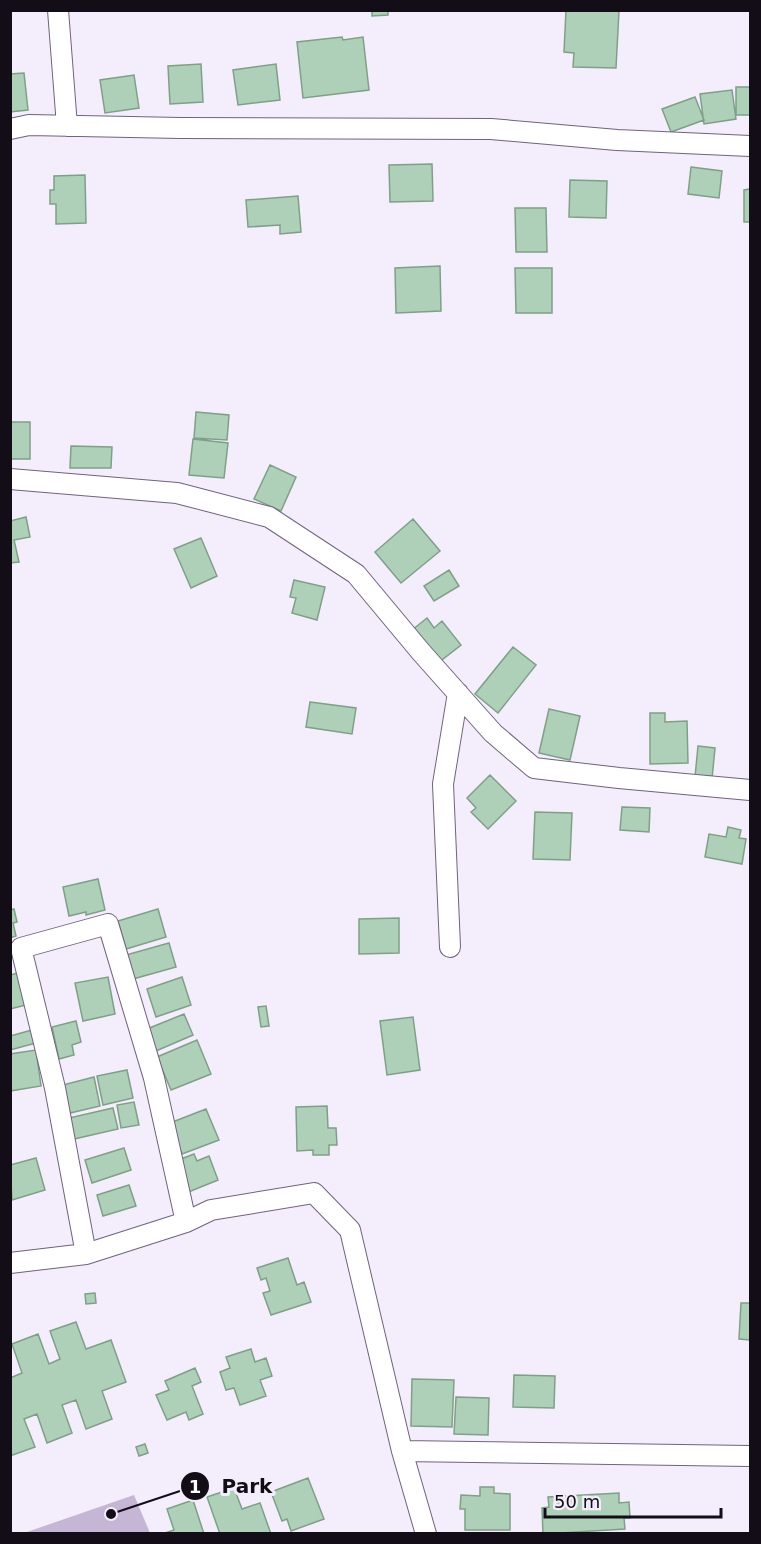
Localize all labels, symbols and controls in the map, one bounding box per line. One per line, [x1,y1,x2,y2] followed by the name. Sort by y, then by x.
[180,1467,285,1505] callout: Park
[222,1474,273,1498] text: Park
[189,1476,201,1497] text: 1
[545,1481,720,1519] scale bar
[554,1491,600,1512] text: 50 m

